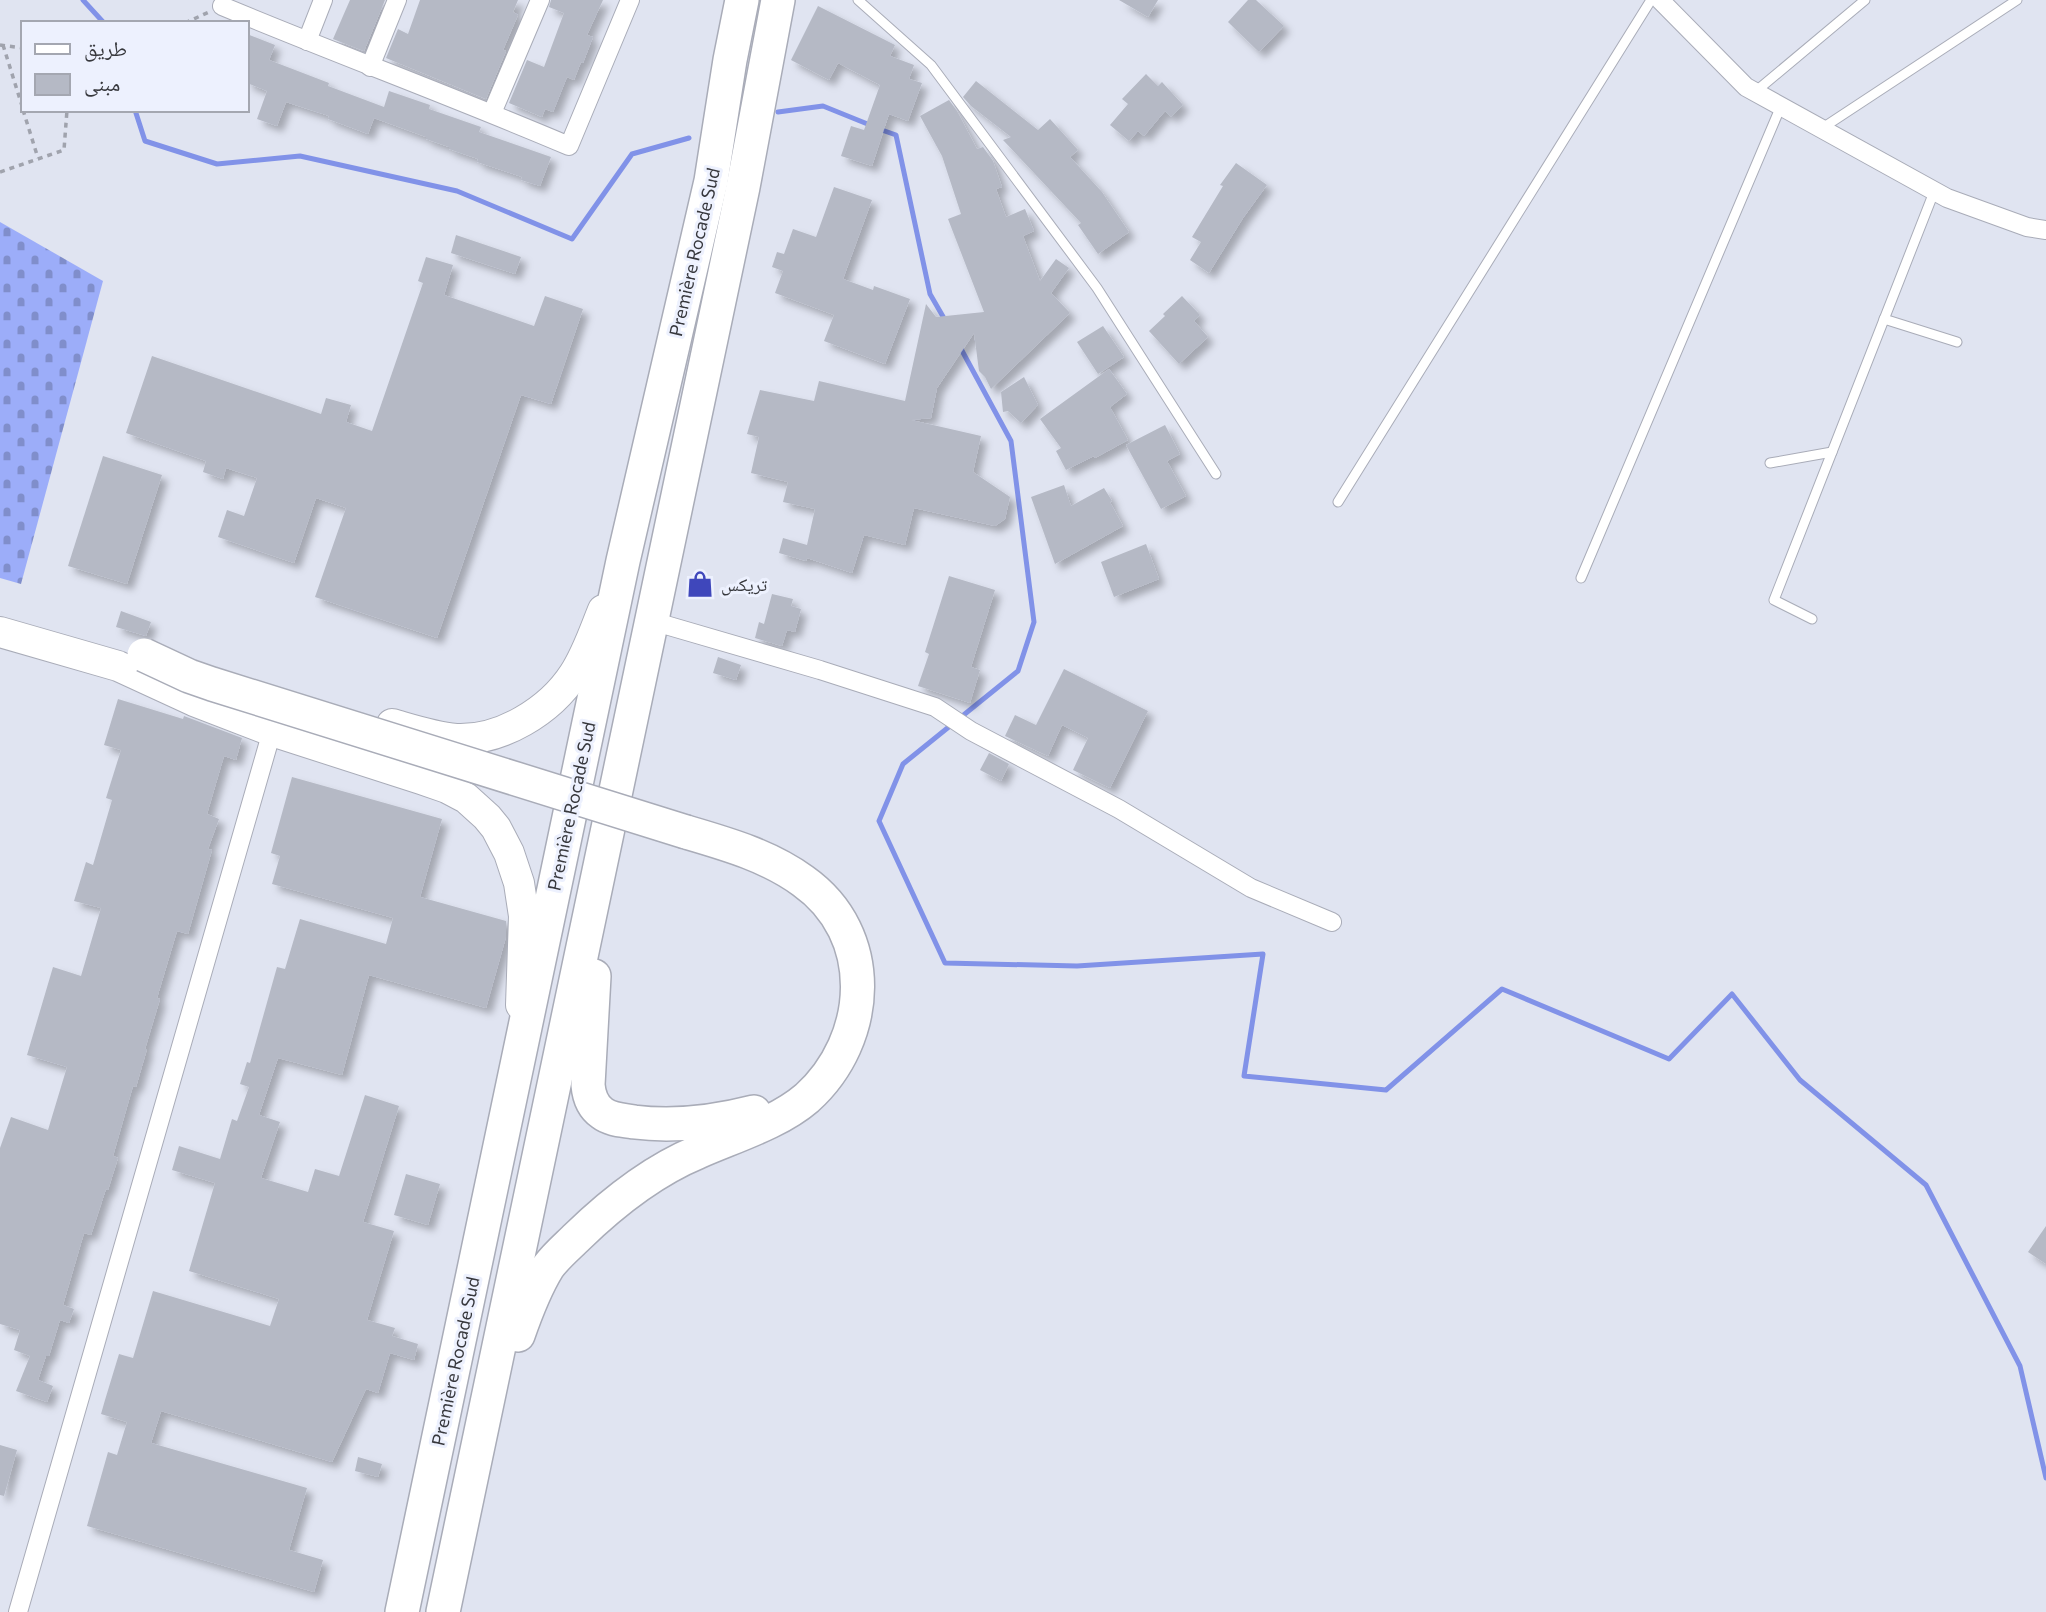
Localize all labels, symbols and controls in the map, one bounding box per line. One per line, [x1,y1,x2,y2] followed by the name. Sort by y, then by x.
[21,21,248,112] legend
[84,35,127,62] text: طريق
[84,70,120,97] text: مبنى
[664,166,724,338] street label: Première Rocade Sud
[685,569,715,599] shop icon: تريكس
[721,573,767,596] place label: تريكس
[542,719,600,893] street label: Première Rocade Sud
[426,1274,484,1448] street label: Première Rocade Sud

